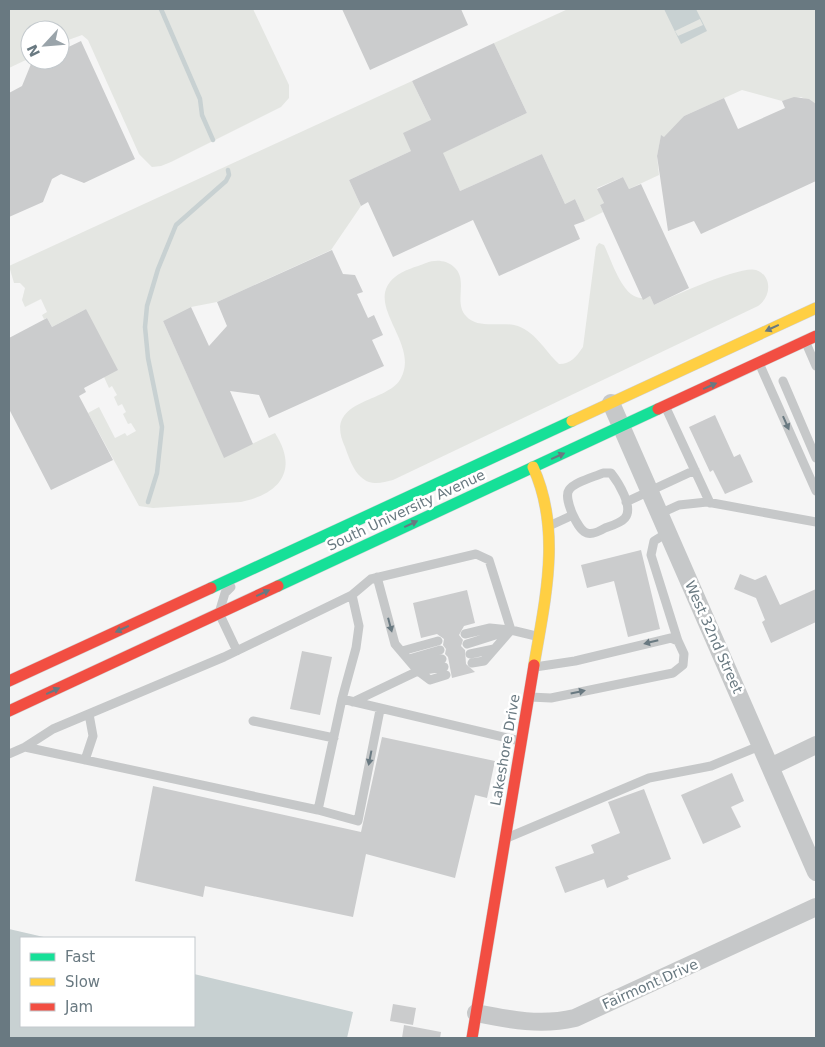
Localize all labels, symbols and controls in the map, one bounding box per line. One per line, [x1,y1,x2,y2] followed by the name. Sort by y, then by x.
[20,20,70,70] north arrow
[24,42,43,59] text: N
[765,324,779,332] one-way arrow
[703,382,717,390] one-way arrow
[783,416,791,430] one-way arrow
[551,451,565,459] one-way arrow
[325,466,487,554] street label: South University Avenue
[404,520,418,528] one-way arrow
[682,578,746,696] street label: West 32nd Street
[256,589,270,597] one-way arrow
[386,617,394,632] one-way arrow
[115,625,130,633] one-way arrow
[644,638,659,646] one-way arrow
[46,686,60,694] one-way arrow
[570,688,586,696] one-way arrow
[487,693,523,807] street label: Lakeshore Drive
[366,750,374,766] one-way arrow
[20,937,195,1027] legend
[65,948,95,966] text: Fast
[600,956,700,1012] street label: Fairmont Drive
[65,973,100,991] text: Slow
[64,998,93,1016] text: Jam

